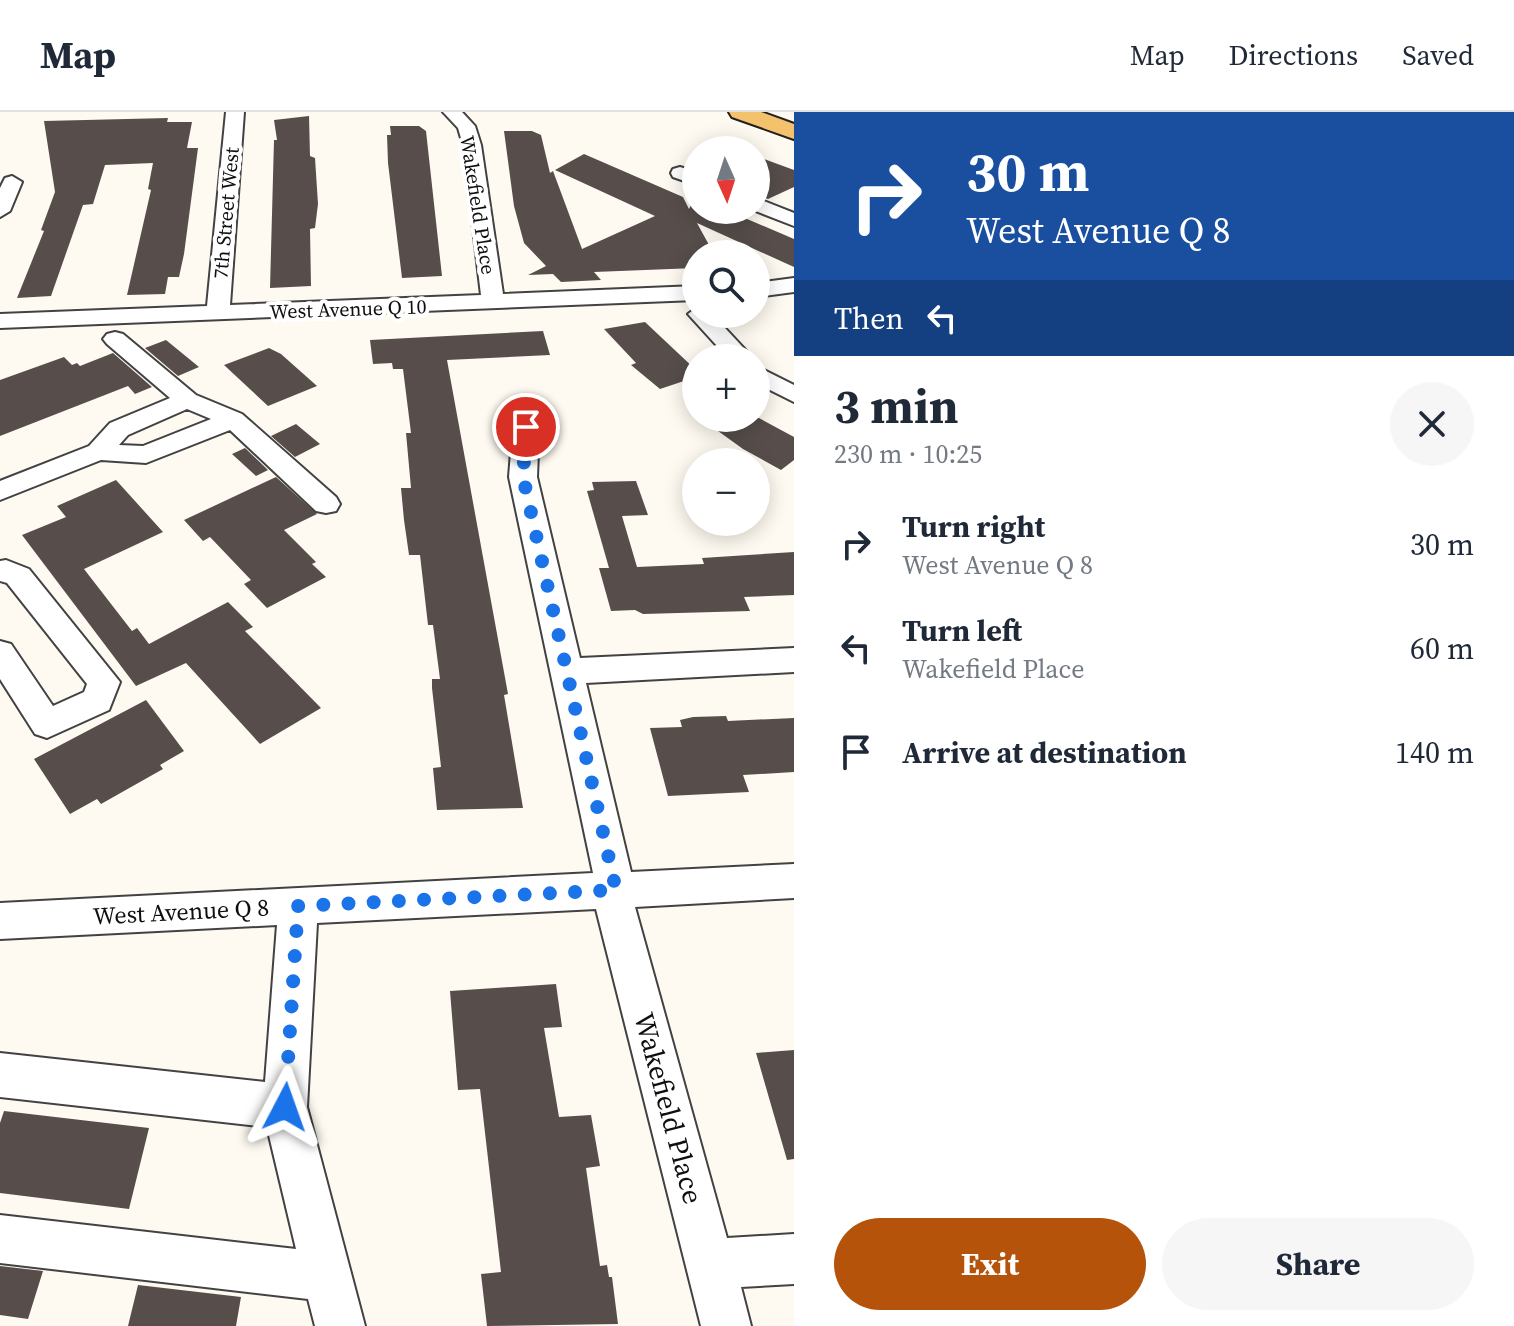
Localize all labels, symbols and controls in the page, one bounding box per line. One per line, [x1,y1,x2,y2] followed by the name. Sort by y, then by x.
[40,29,116,81] text: Map
[1130,36,1185,74] text: Map
[1229,36,1358,74] text: Directions
[1402,36,1474,74] text: Saved
[966,133,1089,210] text: 30 m
[453,134,503,276] street label: Wakefield Place
[682,136,770,224] north arrow
[682,136,770,536] map controls
[834,144,938,248] icon: right
[206,145,246,280] street label: 7th Street West
[966,206,1231,255] text: West Avenue Q 8
[682,240,770,328] button: search
[269,292,427,326] street label: West Avenue Q 10
[920,296,964,340] icon: left
[834,298,904,339] text: Then
[682,344,770,432] button: +
[834,373,959,439] text: 3 min
[1390,382,1474,466] button: close
[492,393,560,461] pin
[504,405,548,449] icon: arrive
[834,436,982,472] text: 230 m · 10:25
[682,448,770,536] button: −
[902,506,1045,547] text: Turn right
[834,522,878,566] icon: right
[1410,524,1474,565] text: 30 m
[902,547,1093,583] text: West Avenue Q 8
[902,610,1022,651] text: Turn left
[834,626,878,670] icon: left
[1410,628,1474,669] text: 60 m
[902,651,1084,687] text: Wakefield Place
[834,730,878,774] icon: arrive
[902,732,1187,773] text: Arrive at destination
[1395,732,1474,773] text: 140 m
[92,890,270,933] street label: West Avenue Q 8
[625,1008,713,1208] street label: Wakefield Place
[243,1065,327,1149] position arrow
[834,1218,1146,1310] button: Exit
[1162,1218,1474,1310] button: Share

